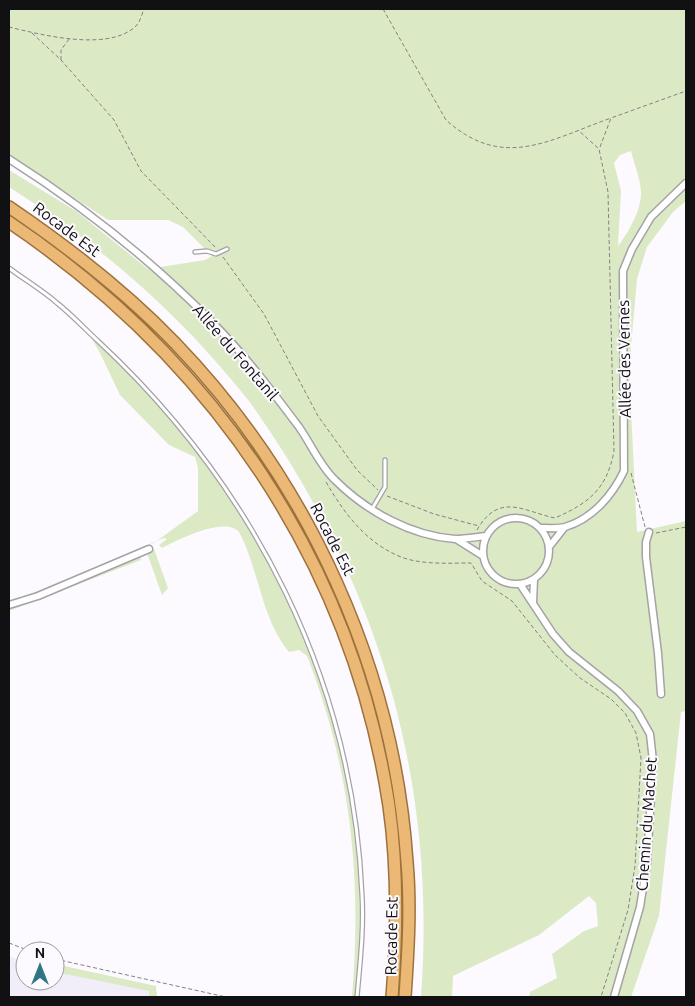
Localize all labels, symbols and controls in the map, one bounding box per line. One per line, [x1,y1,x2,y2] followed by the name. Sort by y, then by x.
[30,198,105,260] street label: Rocade Est
[190,300,282,404] street label: Allée du Fontanil
[614,300,634,418] street label: Allée des Vernes
[307,500,359,579] street label: Rocade Est
[632,756,660,892] street label: Chemin du Machet
[381,896,401,976] street label: Rocade Est
[15,941,65,991] north arrow
[35,945,45,961] text: N

